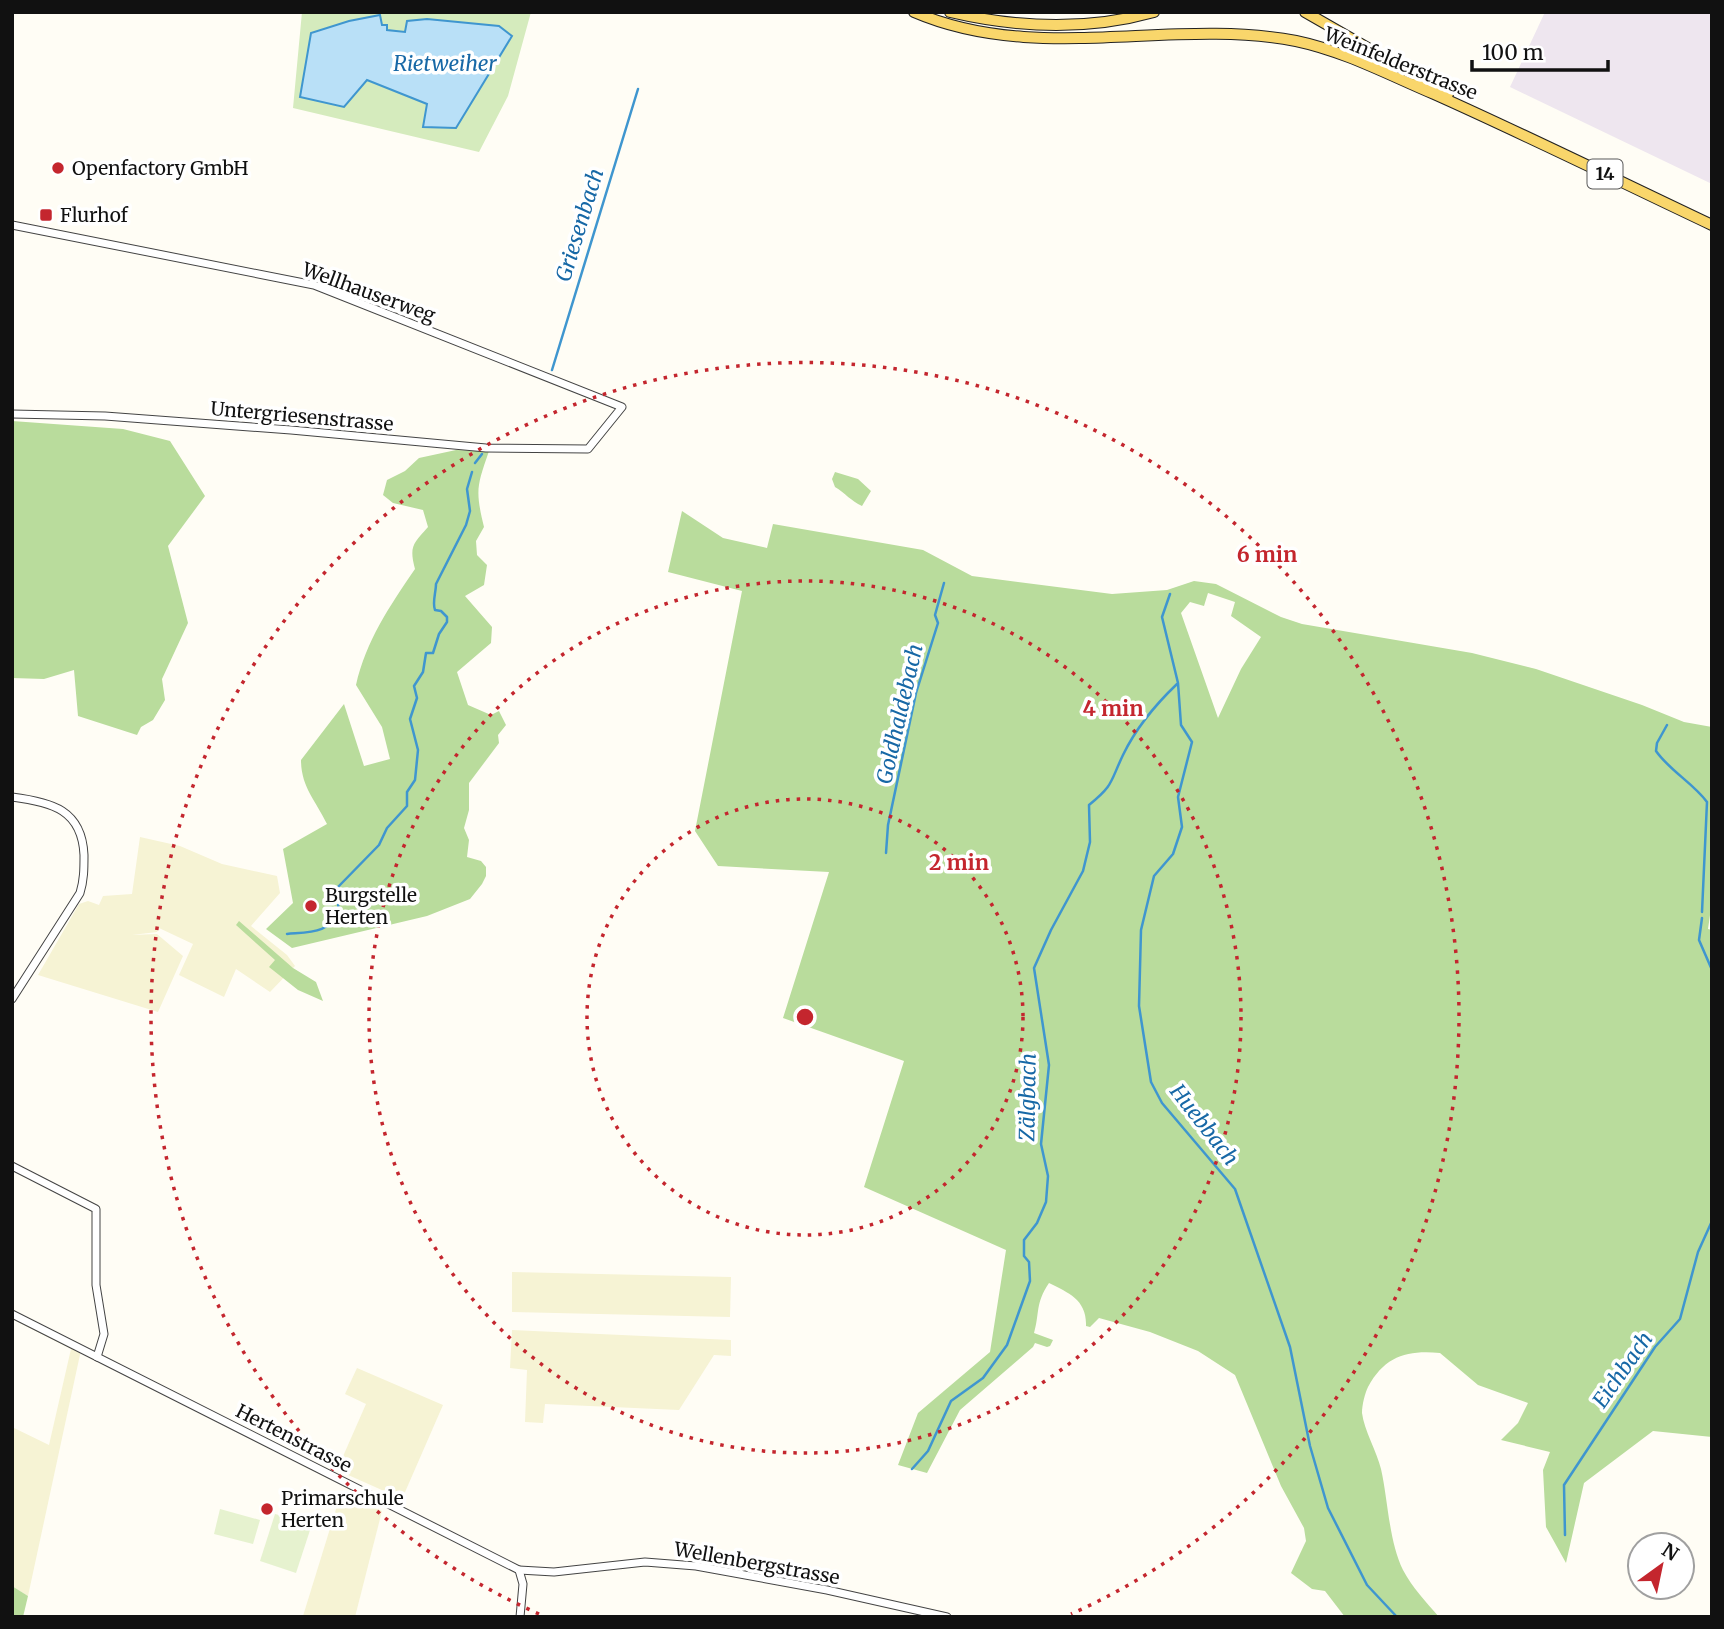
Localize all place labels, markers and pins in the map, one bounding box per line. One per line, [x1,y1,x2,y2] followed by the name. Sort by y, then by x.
[72,156,249,180] place label: Openfactory GmbH
[50,160,66,176] marker: Openfactory GmbH
[60,203,129,227] place label: Flurhof
[38,207,54,223] marker: Flurhof
[325,883,417,929] place label: Burgstelle Herten
[303,898,319,914] marker: Burgstelle Herten
[793,1005,817,1029] centre of rings
[281,1486,404,1532] place label: Primarschule Herten
[259,1501,275,1517] marker: Primarschule Herten

